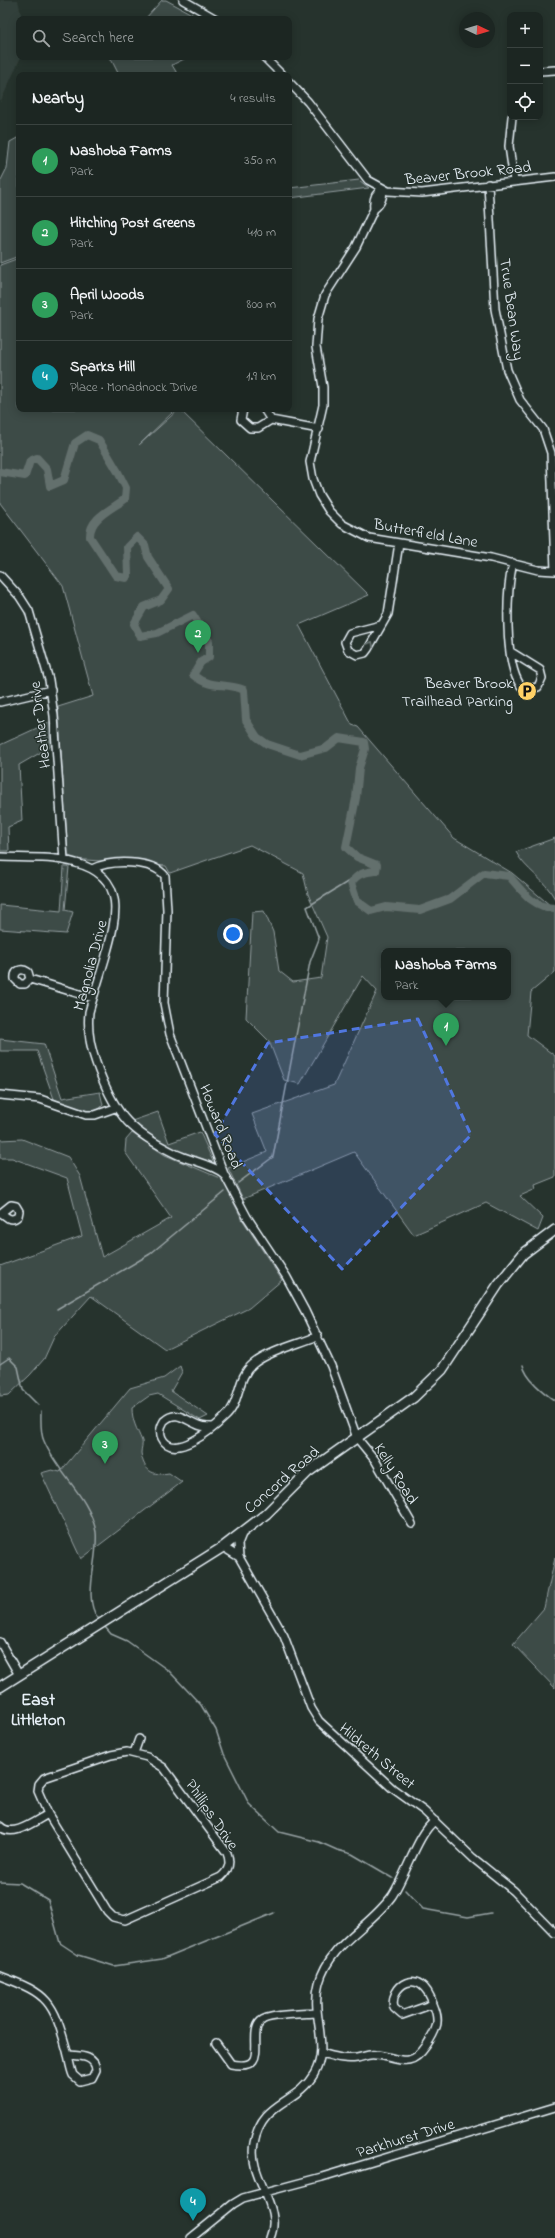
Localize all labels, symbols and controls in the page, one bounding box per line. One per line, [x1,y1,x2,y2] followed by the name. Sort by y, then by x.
[459,12,495,48] north arrow
[507,12,543,120] map controls
[507,12,543,48] button: +
[16,16,292,60] search box
[30,27,52,49] icon: search
[62,27,134,49] text: Search here
[507,48,543,84] button: −
[507,84,543,120] button: locate
[32,86,84,111] text: Nearby
[230,89,276,108] text: 4 results
[70,140,172,162] text: Nashoba Farms
[43,151,47,170] text: 1
[244,151,276,170] text: 350 m
[403,155,533,193] street label: Beaver Brook Road
[70,162,94,181] text: Park
[70,212,195,234] text: Hitching Post Greens
[42,223,48,242] text: 2
[248,223,276,242] text: 410 m
[70,234,94,253] text: Park
[492,257,530,362] street label: True Bean Way
[70,284,144,306] text: April Woods
[42,295,48,314] text: 3
[247,295,276,314] text: 800 m
[70,306,94,325] text: Park
[70,356,135,378] text: Sparks Hill
[42,367,48,386] text: 4
[246,367,276,386] text: 1.9 km
[70,378,197,397] text: Place · Monadnock Drive
[371,513,481,555] street label: Butterfield Lane
[185,620,211,653] pin: 2
[366,641,373,648] one-way arrow
[401,672,514,714] place label: Beaver Brook Trailhead Parking
[24,679,58,770] street label: Heather Drive
[516,680,538,702] parking icon: Beaver Brook Trailhead Parking
[67,917,115,1013] street label: Magnolia Drive
[223,924,243,944] your location
[381,948,511,1000] popup
[395,954,497,976] text: Nashoba Farms
[395,976,419,995] text: Park
[433,1013,459,1046] pin: 1
[192,1081,248,1173] street label: Howard Road
[92,1431,118,1464] pin: 3
[367,1439,424,1509] street label: Kelly Road
[239,1441,325,1520] street label: Concord Road
[11,1688,66,1733] district label: East Littleton
[333,1717,421,1796] street label: Hildreth Street
[179,1775,244,1856] street label: Phillips Drive
[354,2112,458,2165] street label: Parkhurst Drive
[180,2188,206,2221] pin: 4

